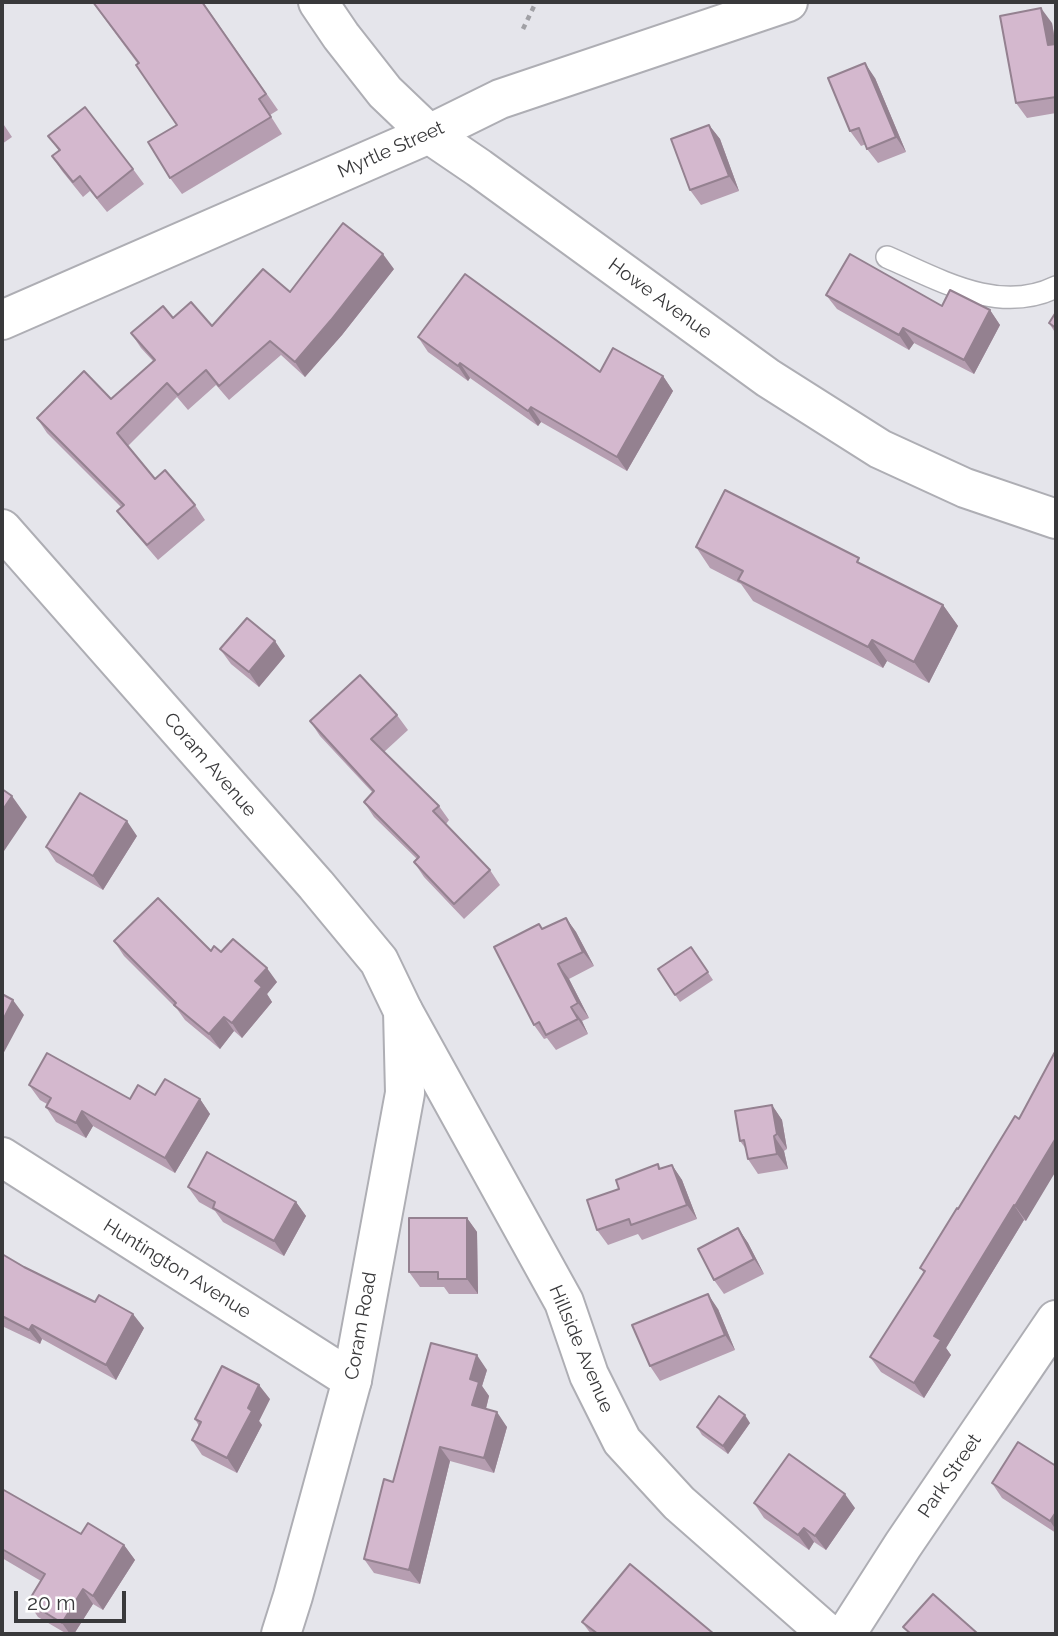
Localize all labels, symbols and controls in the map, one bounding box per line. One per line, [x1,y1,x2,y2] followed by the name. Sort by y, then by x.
[334,116,448,184] street label: Myrtle Street
[604,254,716,344] street label: Howe Avenue
[159,708,261,822] street label: Coram Avenue
[99,1214,255,1324] street label: Huntington Avenue
[340,1270,382,1382] street label: Coram Road
[544,1282,618,1416] street label: Hillside Avenue
[914,1430,986,1522] street label: Park Street
[18,1576,130,1620] scale bar
[27,1590,75,1615] text: 20 m

